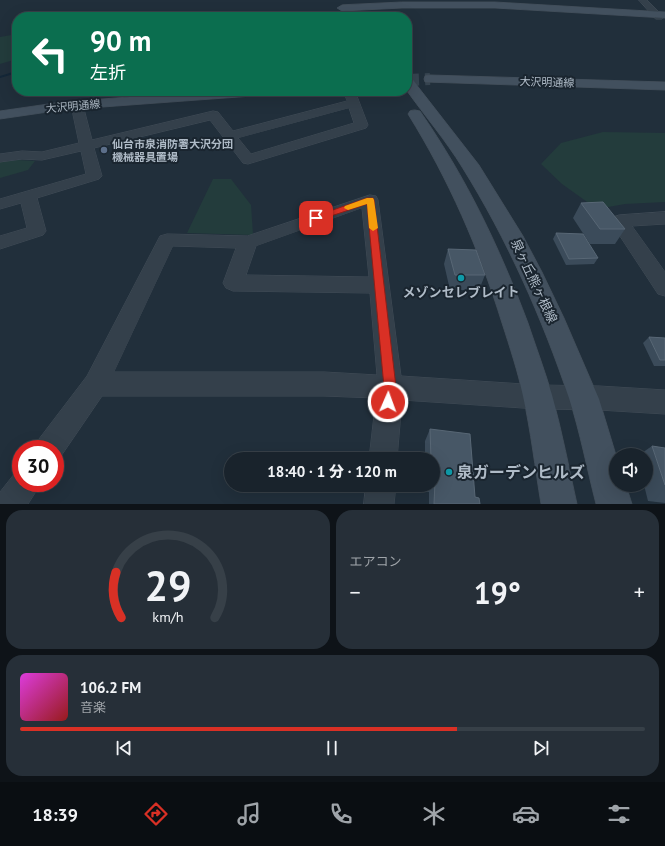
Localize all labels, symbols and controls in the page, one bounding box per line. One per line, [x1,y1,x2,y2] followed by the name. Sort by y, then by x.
[90,22,151,59] text: 90 m
[24,28,76,80] icon: left
[90,61,126,84] text: 左折
[519,74,575,90] street label: 大沢明通線
[45,97,101,115] street label: 大沢明通線
[112,137,233,164] place label: 仙台市泉消防署大沢分団 機械器具置場
[99,145,109,155] marker: 仙台市泉消防署大沢分団 機械器具置場
[299,201,333,235] pin
[305,207,327,229] icon: arrive
[507,236,561,326] street label: 泉ヶ丘熊ヶ根線
[456,273,466,283] marker: メゾンセレブレイト
[402,284,520,301] place label: メゾンセレブレイト
[367,381,409,423] position arrow
[12,440,64,492] speed limit sign: 30
[609,448,653,492] map controls
[609,448,653,492] button: sound
[267,462,397,481] text: 18:40 · 1 分 · 120 m
[457,462,585,482] place label: 泉ガーデンヒルズ
[444,467,454,477] marker: 泉ガーデンヒルズ
[350,553,402,570] text: エアコン
[144,558,191,611] text: 29
[474,573,521,612] text: 19°
[350,578,361,606] text: −
[634,578,645,606] text: +
[152,606,183,625] text: km/h
[80,678,141,697] text: 106.2 FM
[80,699,106,716] text: 音楽
[113,737,135,759] icon: previous
[321,737,343,759] icon: pause
[530,737,552,759] icon: next
[142,800,170,828] icon: directions
[235,800,263,828] icon: music
[327,800,355,828] icon: phone
[420,800,448,828] icon: climate
[512,800,540,828] icon: car
[605,800,633,828] icon: filters
[32,803,78,826] text: 18:39

